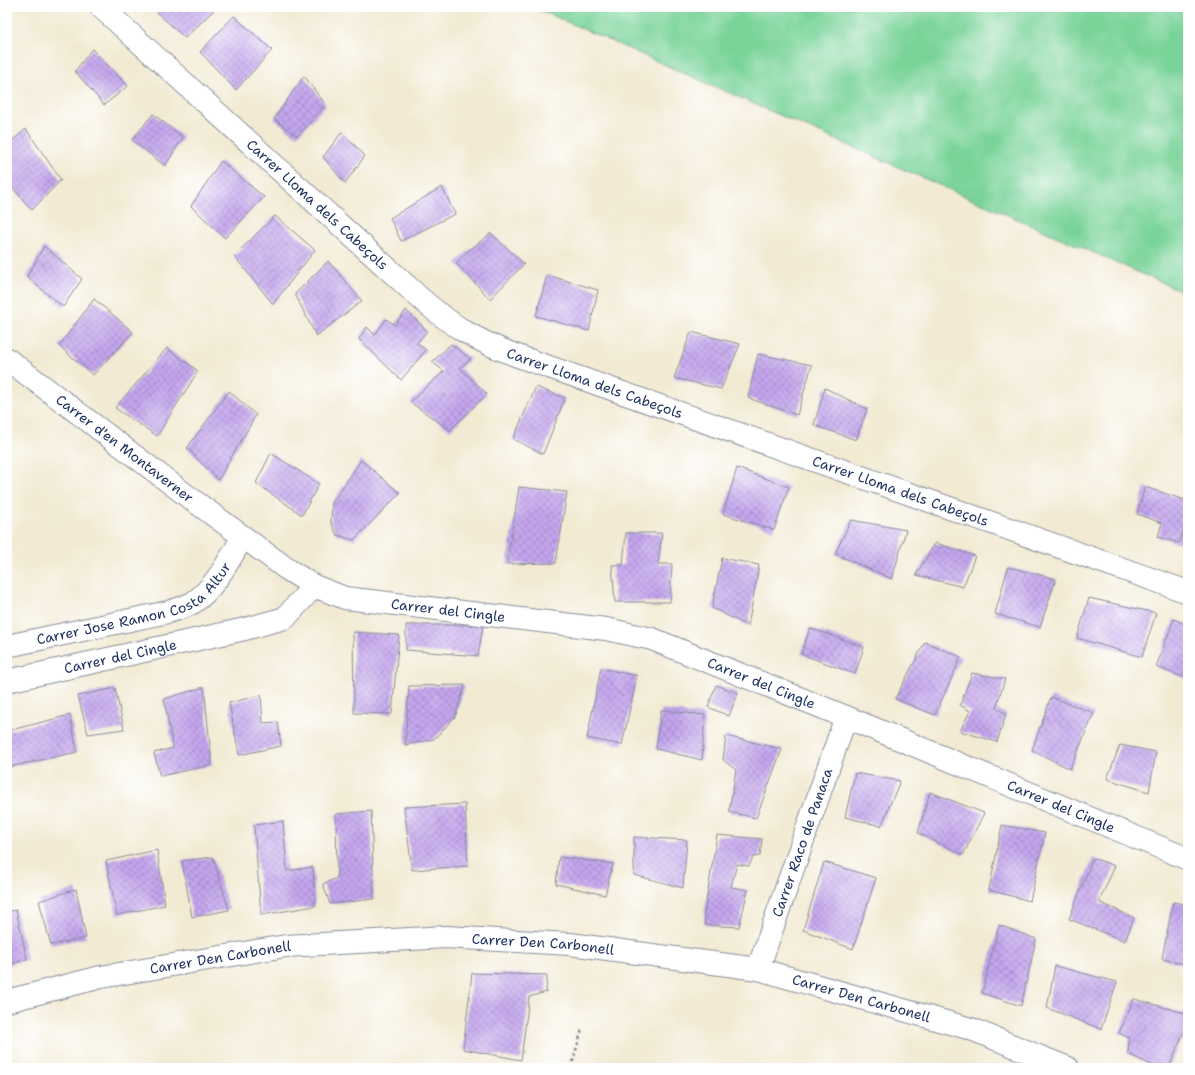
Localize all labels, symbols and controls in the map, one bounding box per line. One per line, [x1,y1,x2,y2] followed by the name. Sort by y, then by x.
[243,135,392,274] street label: Carrer Lloma dels Cabeçols
[504,344,685,422] street label: Carrer Lloma dels Cabeçols
[52,390,198,507] street label: Carrer d'en Montaverner
[810,451,991,530] street label: Carrer Lloma dels Cabeçols
[35,558,235,649] street label: Carrer Jose Ramon Costa Altur
[390,595,506,626] street label: Carrer del Cingle
[62,635,178,677] street label: Carrer del Cingle
[705,653,818,713] street label: Carrer del Cingle
[768,765,837,919] street label: Carrer Raco de Panaca
[1004,776,1118,837] street label: Carrer del Cingle
[471,929,616,959] street label: Carrer Den Carbonell
[148,937,292,978] street label: Carrer Den Carbonell
[790,970,933,1026] street label: Carrer Den Carbonell

